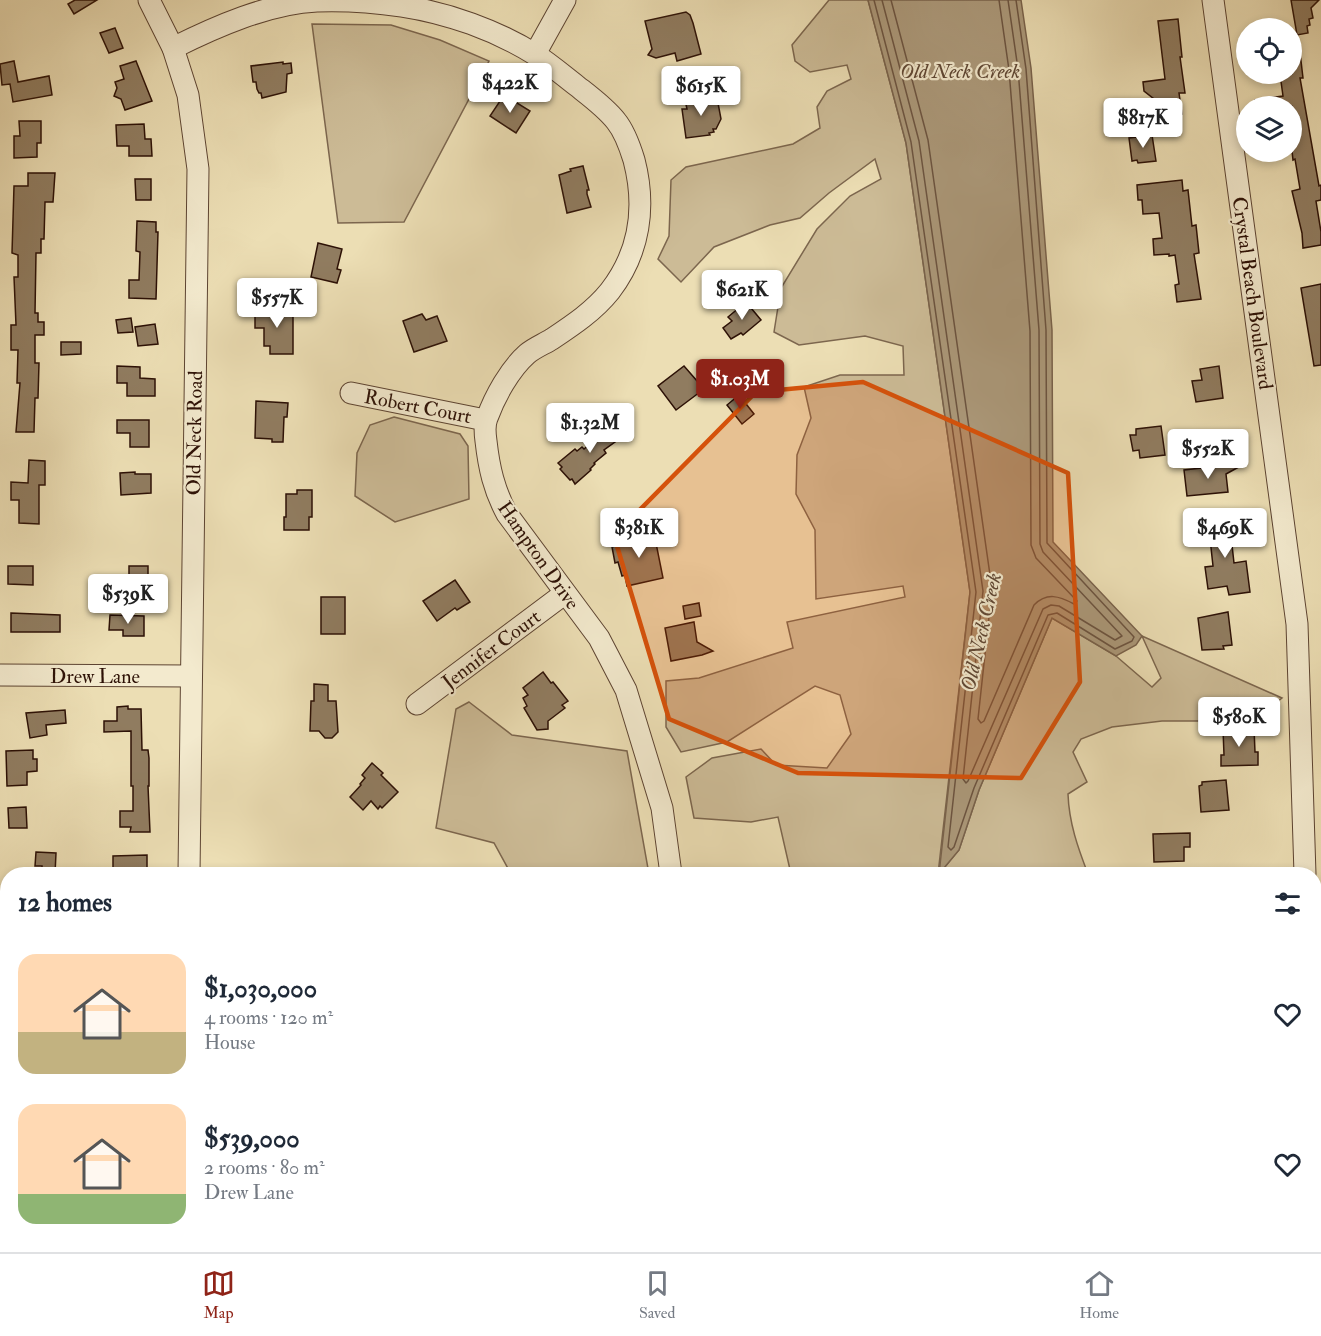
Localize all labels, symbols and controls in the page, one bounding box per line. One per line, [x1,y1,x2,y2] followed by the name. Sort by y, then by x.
[1236,18,1302,162] map controls
[1236,18,1302,84] button: locate
[900,58,1020,85] water label: Old Neck Creek
[468,63,552,114] pin: $422K
[659,66,743,117] pin: $615K
[482,70,538,95] text: $422K
[675,73,727,98] text: $615K
[1236,96,1302,162] button: layers
[1101,98,1185,149] pin: $817K
[1117,105,1169,130] text: $817K
[1227,195,1278,391] street label: Crystal Beach Boulevard
[700,270,784,321] pin: $621K
[716,277,768,302] text: $621K
[235,278,319,329] pin: $557K
[251,285,303,310] text: $557K
[691,359,789,410] pin: $1.03M
[710,366,770,391] text: $1.03M
[181,370,208,496] street label: Old Neck Road
[362,384,474,429] street label: Robert Court
[541,403,639,454] pin: $1.32M
[560,410,620,435] text: $1.32M
[1166,429,1250,480] pin: $552K
[1182,436,1234,461] text: $552K
[491,496,585,615] street label: Hampton Drive
[597,508,681,559] pin: $381K
[1183,508,1267,559] pin: $469K
[614,515,664,540] text: $381K
[1197,515,1253,540] text: $469K
[955,570,1008,694] water label: Old Neck Creek
[86,574,170,625] pin: $539K
[102,581,154,606] text: $539K
[436,604,546,695] street label: Jennifer Court
[50,664,140,689] street label: Drew Lane
[1197,697,1281,748] pin: $580K
[1212,704,1266,729] text: $580K
[18,887,112,919] text: 12 homes
[1271,887,1304,920] icon: filters
[204,973,317,1005] text: $1,030,000
[66,978,138,1050] icon: home
[1271,998,1304,1031] icon: heart
[204,1005,333,1030] text: 4 rooms · 120 m²
[204,1030,255,1055] text: House
[204,1123,300,1155] text: $539,000
[66,1128,138,1200] icon: home
[1271,1148,1304,1181] icon: heart
[204,1155,325,1180] text: 2 rooms · 80 m²
[204,1180,294,1205] text: Drew Lane
[202,1267,235,1323] tab: Map
[639,1267,675,1323] tab: Saved
[1079,1267,1119,1323] tab: Home

